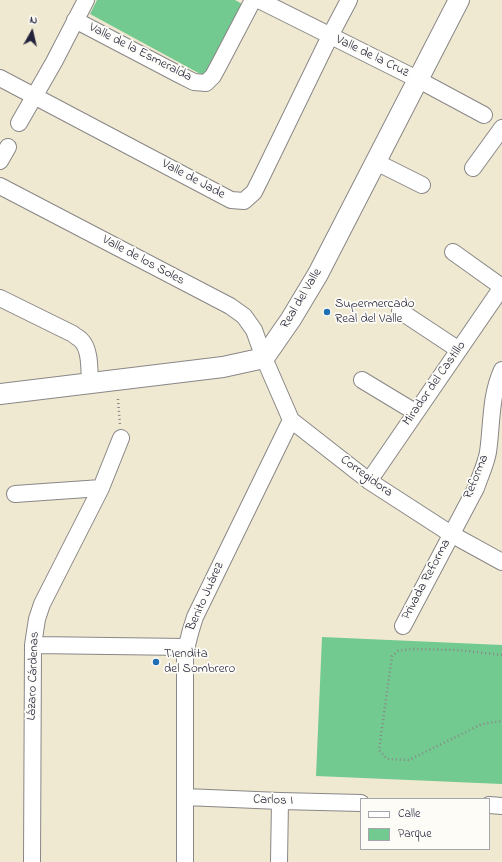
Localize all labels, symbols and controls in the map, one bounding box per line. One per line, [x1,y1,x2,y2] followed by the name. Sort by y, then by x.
[12,12,52,52] north arrow
[29,12,38,29] text: N
[86,20,194,86] street label: Valle de la Esmeralda
[333,33,411,81] street label: Valle de la Cruz
[159,157,227,203] street label: Valle de Jade
[99,233,187,289] street label: Valle de los Soles
[278,266,326,332] street label: Real del Valle
[335,297,414,328] place label: Supermercado Real del Valle
[322,307,332,317] marker: Supermercado Real del Valle
[400,339,470,429] street label: Mirador del Castillo
[337,453,395,501] street label: Corregidora
[461,453,493,501] street label: Reforma
[399,537,455,623] street label: Privada Reforma
[184,560,228,634] street label: Benito Juárez
[25,631,43,721] street label: Lázaro Cárdenas
[164,647,235,678] place label: TIendita del Sombrero
[151,657,161,667] marker: TIendita del Sombrero
[253,793,293,809] street label: Carlos I
[360,798,490,850] legend
[398,805,420,823] text: Calle
[398,825,432,843] text: Parque

